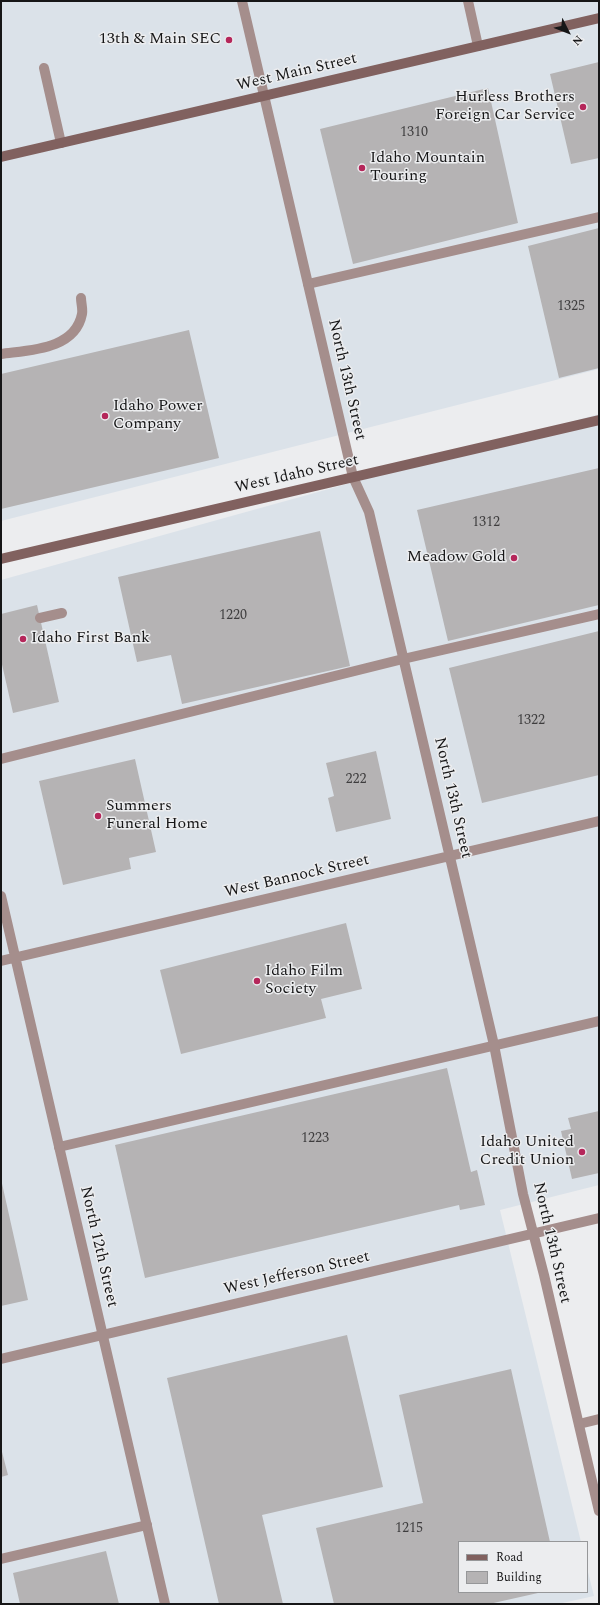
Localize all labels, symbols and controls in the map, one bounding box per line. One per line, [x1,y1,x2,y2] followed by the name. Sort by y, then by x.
[548,12,588,52] north arrow
[99,30,221,50] place label: 13th & Main SEC
[568,31,587,49] text: N
[224,35,234,45] marker: 13th & Main SEC
[235,50,359,96] street label: West Main Street
[435,88,575,126] place label: Hurless Brothers Foreign Car Service
[578,102,588,112] marker: Hurless Brothers Foreign Car Service
[400,125,428,141] house number: 1310
[370,149,485,187] place label: Idaho Mountain Touring
[357,163,367,173] marker: Idaho Mountain Touring
[557,299,585,315] house number: 1325
[323,318,369,442] street label: North 13th Street
[113,397,203,435] place label: Idaho Power Company
[100,411,110,421] marker: Idaho Power Company
[233,451,361,499] street label: West Idaho Street
[472,515,500,531] house number: 1312
[407,548,506,568] place label: Meadow Gold
[509,553,519,563] marker: Meadow Gold
[219,608,247,624] house number: 1220
[31,629,150,649] place label: Idaho First Bank
[18,634,28,644] marker: Idaho First Bank
[517,713,545,729] house number: 1322
[429,736,475,860] street label: North 13th Street
[346,772,366,788] house number: 222
[106,797,208,835] place label: Summers Funeral Home
[93,811,103,821] marker: Summers Funeral Home
[223,851,371,903] street label: West Bannock Street
[265,962,343,1000] place label: Idaho Film Society
[252,976,262,986] marker: Idaho Film Society
[301,1131,329,1147] house number: 1223
[480,1133,574,1171] place label: Idaho United Credit Union
[577,1147,587,1157] marker: Idaho United Credit Union
[528,1181,574,1305] street label: North 13th Street
[75,1185,121,1309] street label: North 12th Street
[222,1248,372,1300] street label: West Jefferson Street
[395,1521,423,1537] house number: 1215
[458,1541,588,1593] legend
[496,1548,523,1567] text: Road
[496,1568,542,1587] text: Building

